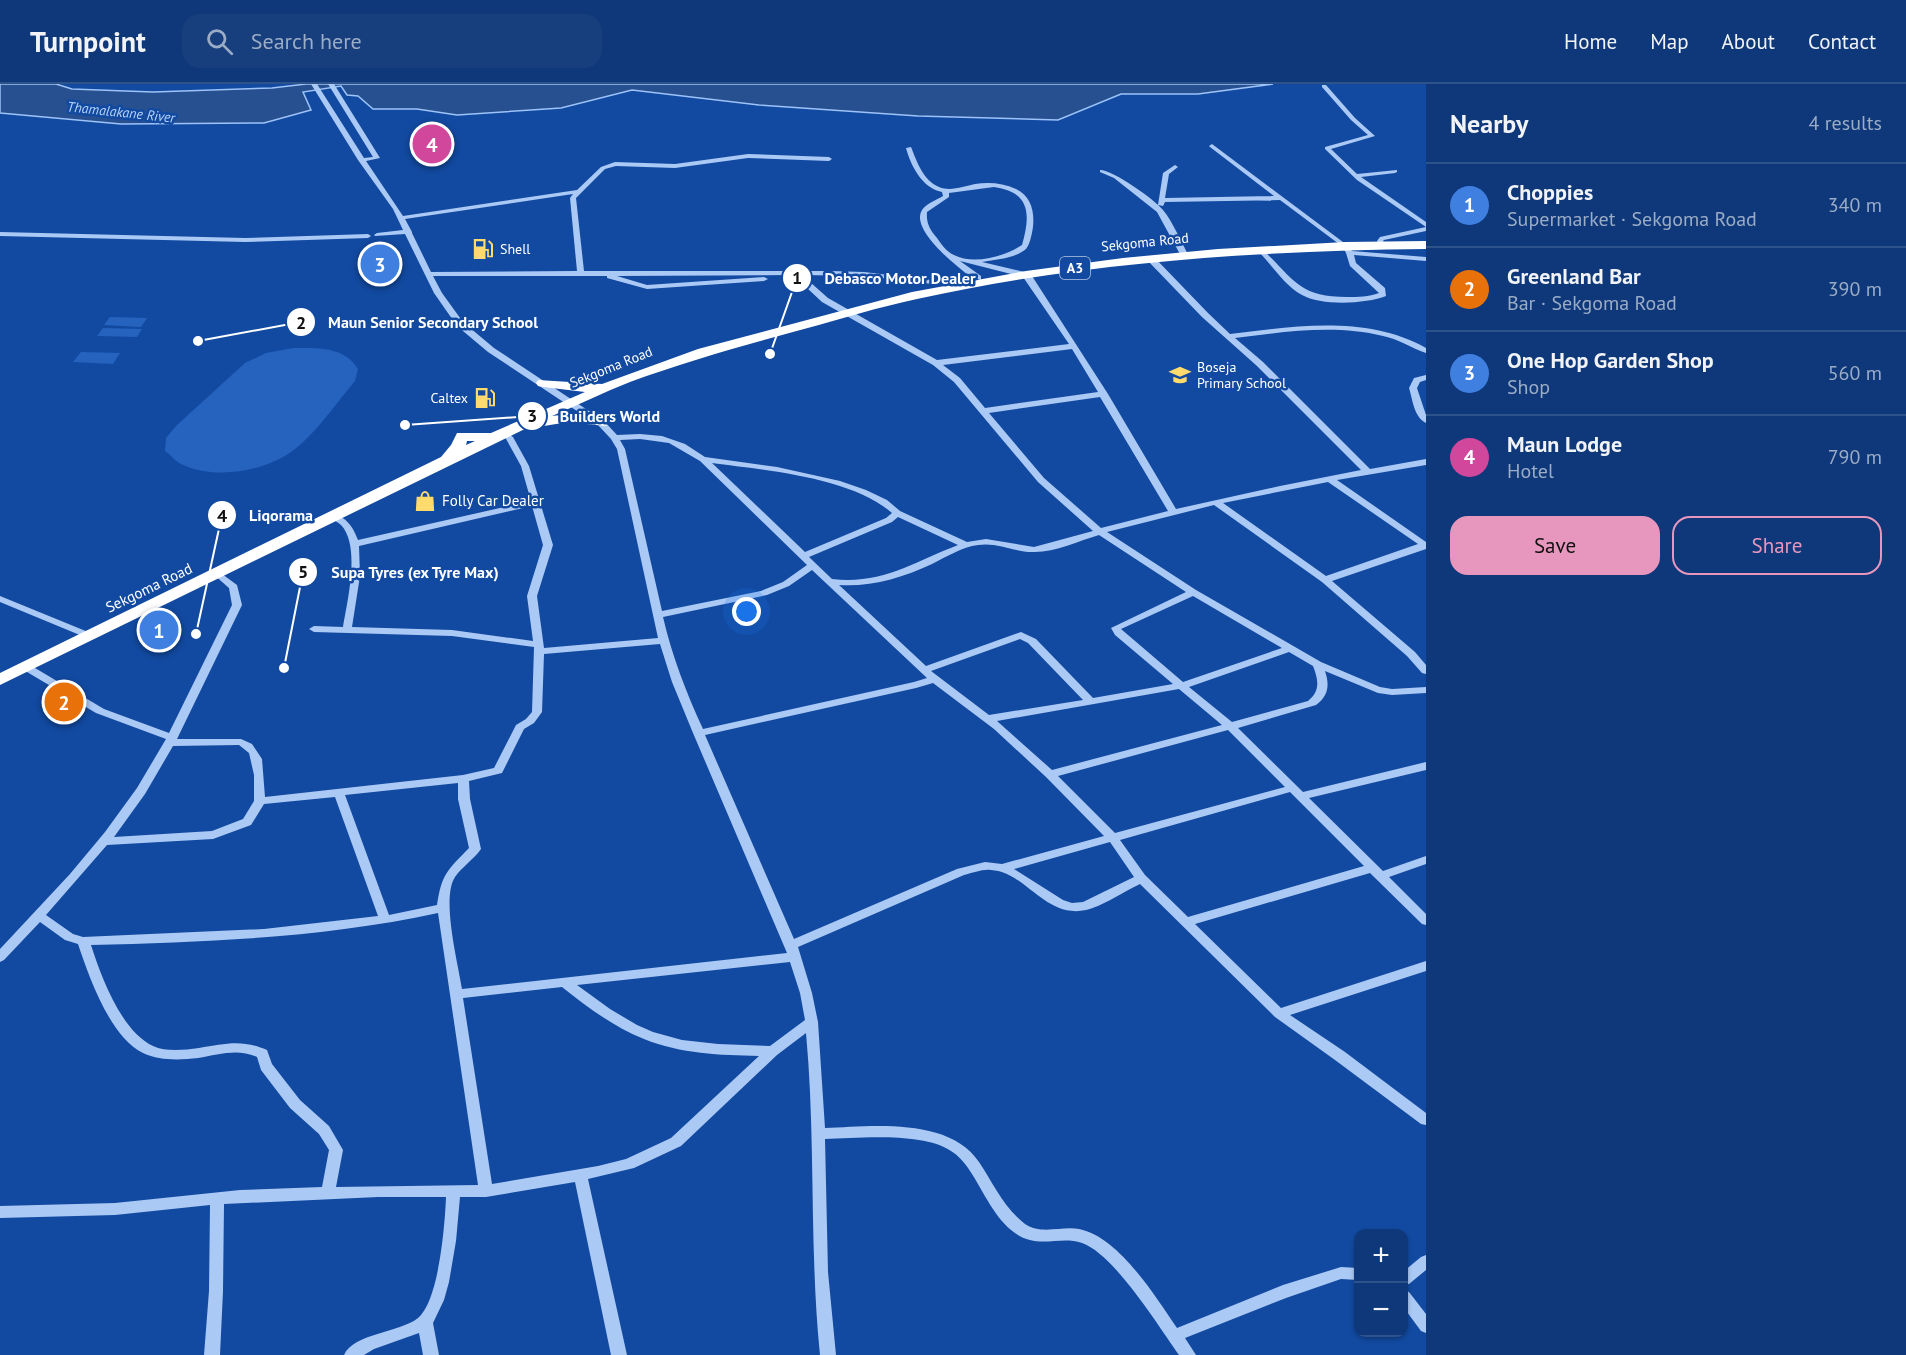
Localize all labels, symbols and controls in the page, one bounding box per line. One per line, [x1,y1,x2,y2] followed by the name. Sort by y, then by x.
[182,14,602,68] search box
[30,23,146,60] text: Turnpoint
[203,25,236,58] icon: search
[251,27,362,55] text: Search here
[1564,28,1617,55] text: Home
[1650,28,1689,55] text: Map
[1722,28,1775,55] text: About
[1808,28,1876,55] text: Contact
[66,97,177,127] water label: Thamalakane River
[1450,107,1528,140] text: Nearby
[1809,110,1882,136] text: 4 results
[412,122,452,166] pin: 4
[1507,178,1593,206] text: Choppies
[1464,192,1475,218] text: 1
[1828,192,1882,218] text: 340 m
[1507,206,1757,232] text: Supermarket · Sekgoma Road
[1100,228,1190,256] street label: Sekgoma Road
[471,237,495,261] fuel station icon: Shell
[500,240,530,258] place label: Shell
[360,242,400,286] pin: 3
[1060,257,1090,279] road number: A3
[782,261,987,295] callout: Debasco Motor Dealer
[1507,262,1641,290] text: Greenland Bar
[792,266,802,289] text: 1
[824,268,976,288] text: Debasco Motor Dealer
[1464,276,1475,302] text: 2
[1828,276,1882,302] text: 390 m
[1507,290,1677,316] text: Bar · Sekgoma Road
[286,305,550,339] callout: Maun Senior Secondary School
[296,311,306,334] text: 2
[328,312,538,332] text: Maun Senior Secondary School
[567,342,655,392] street label: Sekgoma Road
[1507,346,1714,374] text: One Hop Garden Shop
[1197,358,1286,392] place label: Boseja Primary School
[1464,360,1475,386] text: 3
[1828,360,1882,386] text: 560 m
[1168,363,1192,387] school or university icon: Boseja Primary School
[1507,374,1550,400] text: Shop
[473,386,497,410] fuel station icon: Caltex
[431,389,468,407] place label: Caltex
[517,399,672,433] callout: Builders World
[527,404,537,427] text: 3
[560,406,660,426] text: Builders World
[1507,430,1622,458] text: Maun Lodge
[1464,444,1475,470] text: 4
[1828,444,1882,470] text: 790 m
[1507,458,1554,484] text: Hotel
[413,489,437,513] shop icon: Folly Car Dealer
[442,491,544,510] place label: Folly Car Dealer
[207,498,325,532] callout: Liqorama
[217,504,227,527] text: 4
[249,505,313,525] text: Liqorama
[1450,516,1660,575] button: Save
[1672,516,1882,575] button: Share
[288,555,511,589] callout: Supa Tyres (ex Tyre Max)
[102,558,195,617] street label: Sekgoma Road
[298,560,308,583] text: 5
[331,562,499,582] text: Supa Tyres (ex Tyre Max)
[732,597,761,626] your location
[140,608,178,652] pin: 1
[44,680,84,724] pin: 2
[1354,1229,1408,1337] map controls
[1354,1229,1408,1283] button: +
[1354,1283,1408,1337] button: −

